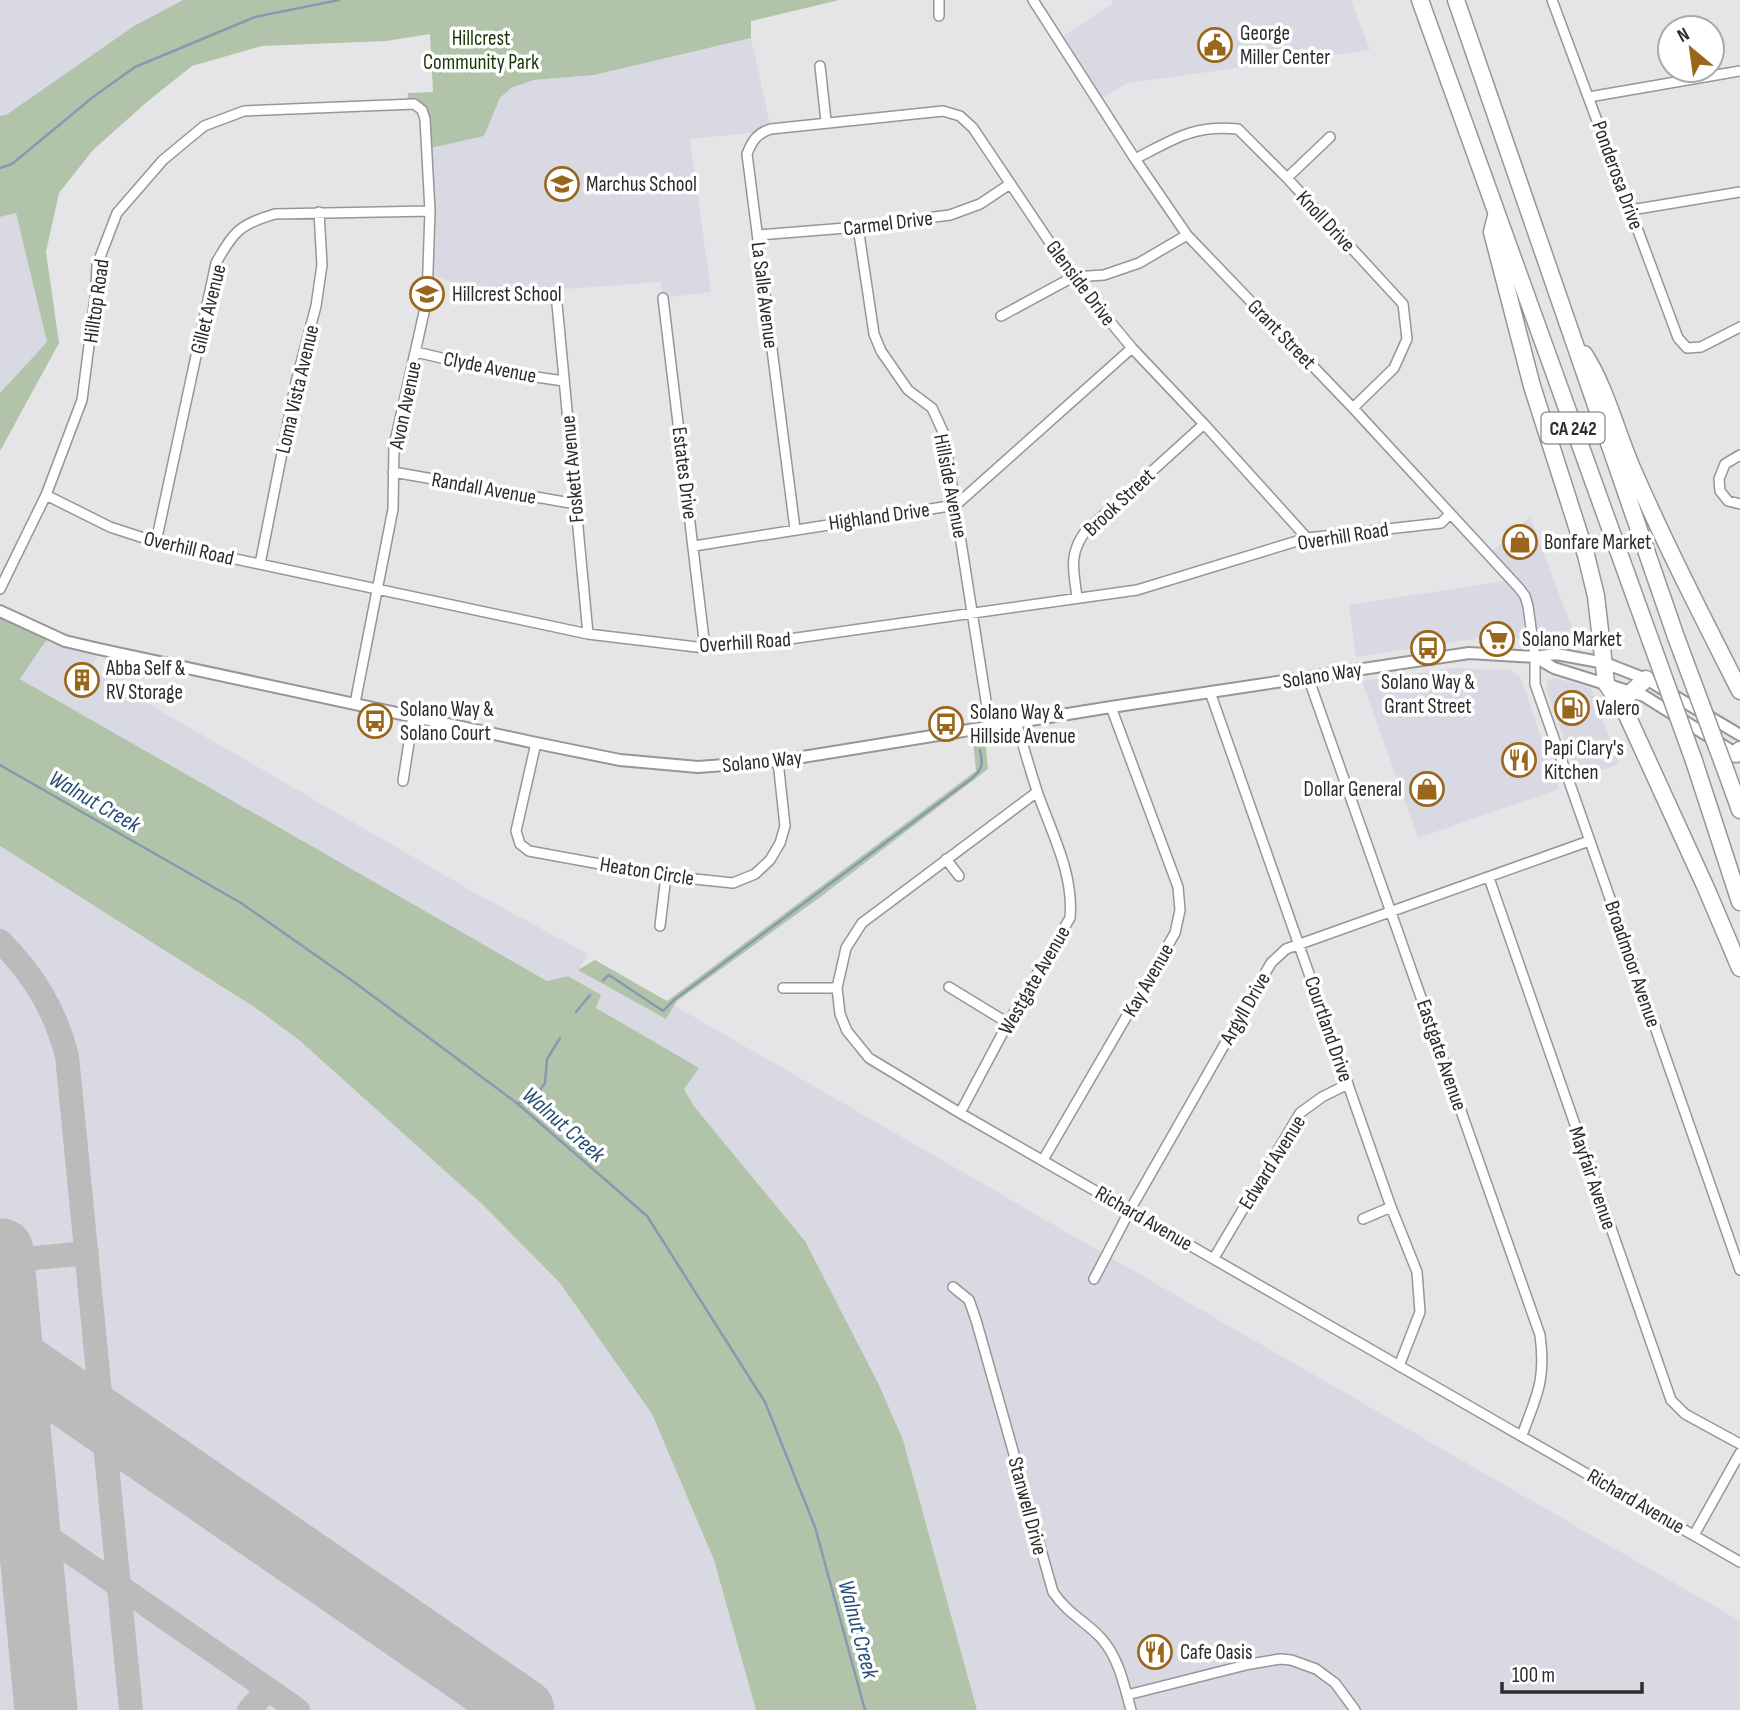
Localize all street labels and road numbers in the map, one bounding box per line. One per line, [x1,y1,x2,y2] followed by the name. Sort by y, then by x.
[1586,117,1649,233] street label: Ponderosa Drive
[1291,185,1360,257] street label: Knoll Drive
[842,206,934,241] street label: Carmel Drive
[1040,236,1121,331] street label: Glenside Drive
[746,240,783,350] street label: La Salle Avenue
[78,258,115,345] street label: Hilltop Road
[185,262,232,357] street label: Gillet Avenue
[1242,294,1321,375] street label: Grant Street
[271,322,324,456] street label: Loma Vista Avenue
[441,346,538,389] street label: Clyde Avenue
[384,359,427,452] street label: Avon Avenue
[1542,412,1604,444] road number: CA 242
[555,414,590,524] street label: Foskett Avenue
[666,425,703,521] street label: Estates Drive
[928,432,973,540] street label: Hillside Avenue
[1079,463,1160,542] street label: Brook Street
[430,467,538,510] street label: Randall Avenue
[827,497,931,536] street label: Highland Drive
[1296,517,1390,556] street label: Overhill Road
[141,526,236,571] street label: Overhill Road
[698,627,792,658] street label: Overhill Road
[1281,657,1363,694] street label: Solano Way
[721,745,803,778] street label: Solano Way
[598,852,696,891] street label: Heaton Circle
[1599,898,1666,1031] street label: Broadmoor Avenue
[993,921,1076,1039] street label: Westgate Avenue
[1118,939,1179,1021] street label: Kay Avenue
[1214,968,1276,1049] street label: Argyll Drive
[1299,973,1358,1085] street label: Courtland Drive
[1411,996,1472,1114] street label: Eastgate Avenue
[1234,1111,1311,1214] street label: Edward Avenue
[1563,1123,1622,1233] street label: Mayfair Avenue
[1091,1181,1197,1256] street label: Richard Avenue
[1002,1454,1053,1558] street label: Stanwell Drive
[1583,1464,1689,1539] street label: Richard Avenue

